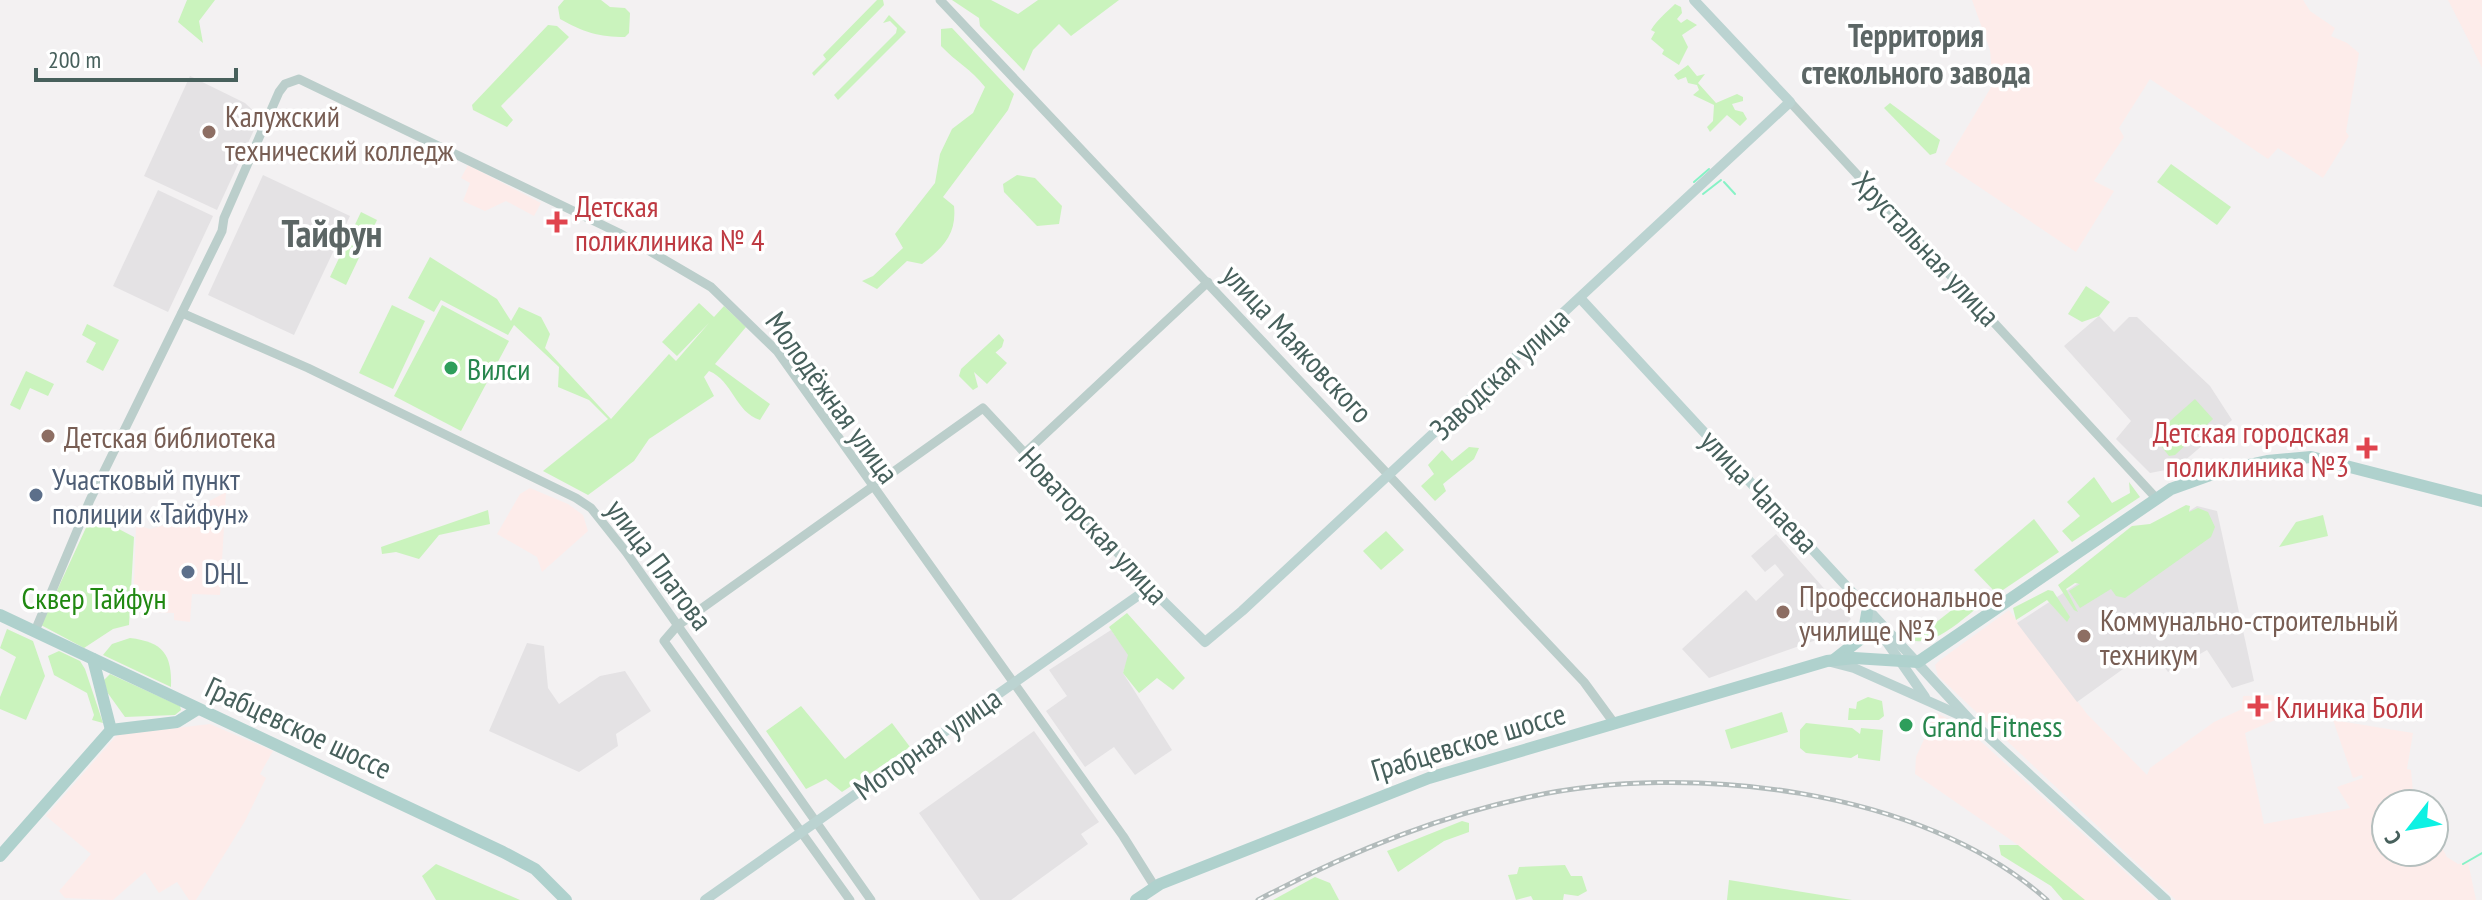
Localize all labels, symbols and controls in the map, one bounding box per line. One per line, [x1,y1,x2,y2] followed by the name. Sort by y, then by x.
[1801,14,2031,93] district label: Территория стекольного завода
[36,32,236,82] scale bar
[48,44,101,75] text: 200 m
[225,96,455,169] place label: Калужский технический колледж
[200,123,218,141] marker: Калужский технический колледж
[1845,162,2009,334] street label: Хрустальная улица
[575,186,765,259] place label: Детская поликлиника № 4
[282,208,382,257] district label: Тайфун
[546,211,568,233] marker: Детская поликлиника № 4
[1214,255,1382,431] street label: улица Маяковского
[1421,298,1577,448] street label: Заводская улица
[758,303,908,491] street label: Молодёжная улица
[467,349,530,388] place label: Вилси
[442,359,460,377] marker: Вилси
[2153,412,2349,485] place label: Детская городская поликлиника №3
[64,417,276,456] place label: Детская библиотека
[1693,421,1827,561] street label: улица Чапаева
[39,427,57,445] marker: Детская библиотека
[2356,437,2378,459] marker: Детская городская поликлиника №3
[1011,438,1177,612] street label: Новаторская улица
[52,459,249,532] place label: Участковый пункт полиции «Тайфун»
[27,486,45,504] marker: Участковый пункт полиции «Тайфун»
[598,491,722,637] street label: улица Платова
[204,553,249,592] place label: DHL
[179,563,197,581] marker: DHL
[1799,576,2003,649] place label: Профессиональное училище №3
[22,578,166,617] park label: Сквер Тайфун
[2100,600,2398,673] place label: Коммунально-строительный техникум
[1774,603,1792,621] marker: Профессиональное училище №3
[2075,627,2093,645] marker: Коммунально-строительный техникум
[200,667,398,787] street label: Грабцевское шоссе
[846,678,1008,808] street label: Моторная улица
[2276,687,2424,726] place label: Клиника Боли
[1366,693,1570,789] street label: Грабцевское шоссе
[2247,695,2269,717] marker: Клиника Боли
[1922,706,2063,745] place label: Grand Fitness
[1897,716,1915,734] marker: Grand Fitness
[2370,788,2450,868] north arrow
[2378,827,2407,850] text: С

